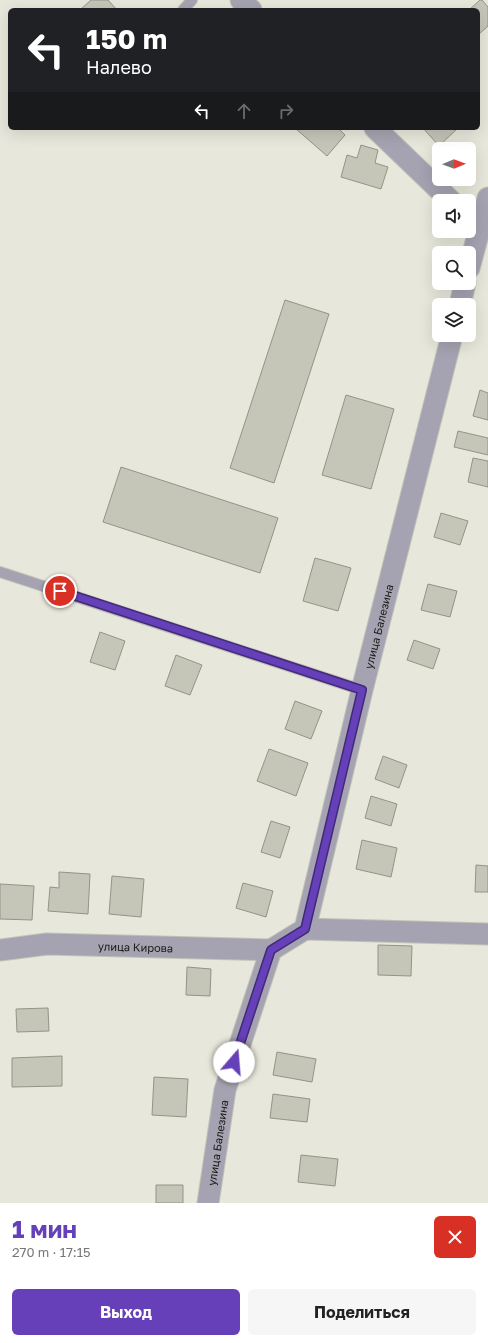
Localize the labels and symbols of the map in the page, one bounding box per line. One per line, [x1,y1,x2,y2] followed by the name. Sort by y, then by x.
[432,142,476,186] north arrow
[43,574,77,608] pin
[361,583,395,670] street label: улица Балезина
[98,939,173,954] street label: улица Кирова
[213,1041,255,1083] position arrow
[204,1099,230,1187] street label: улица Балезина

